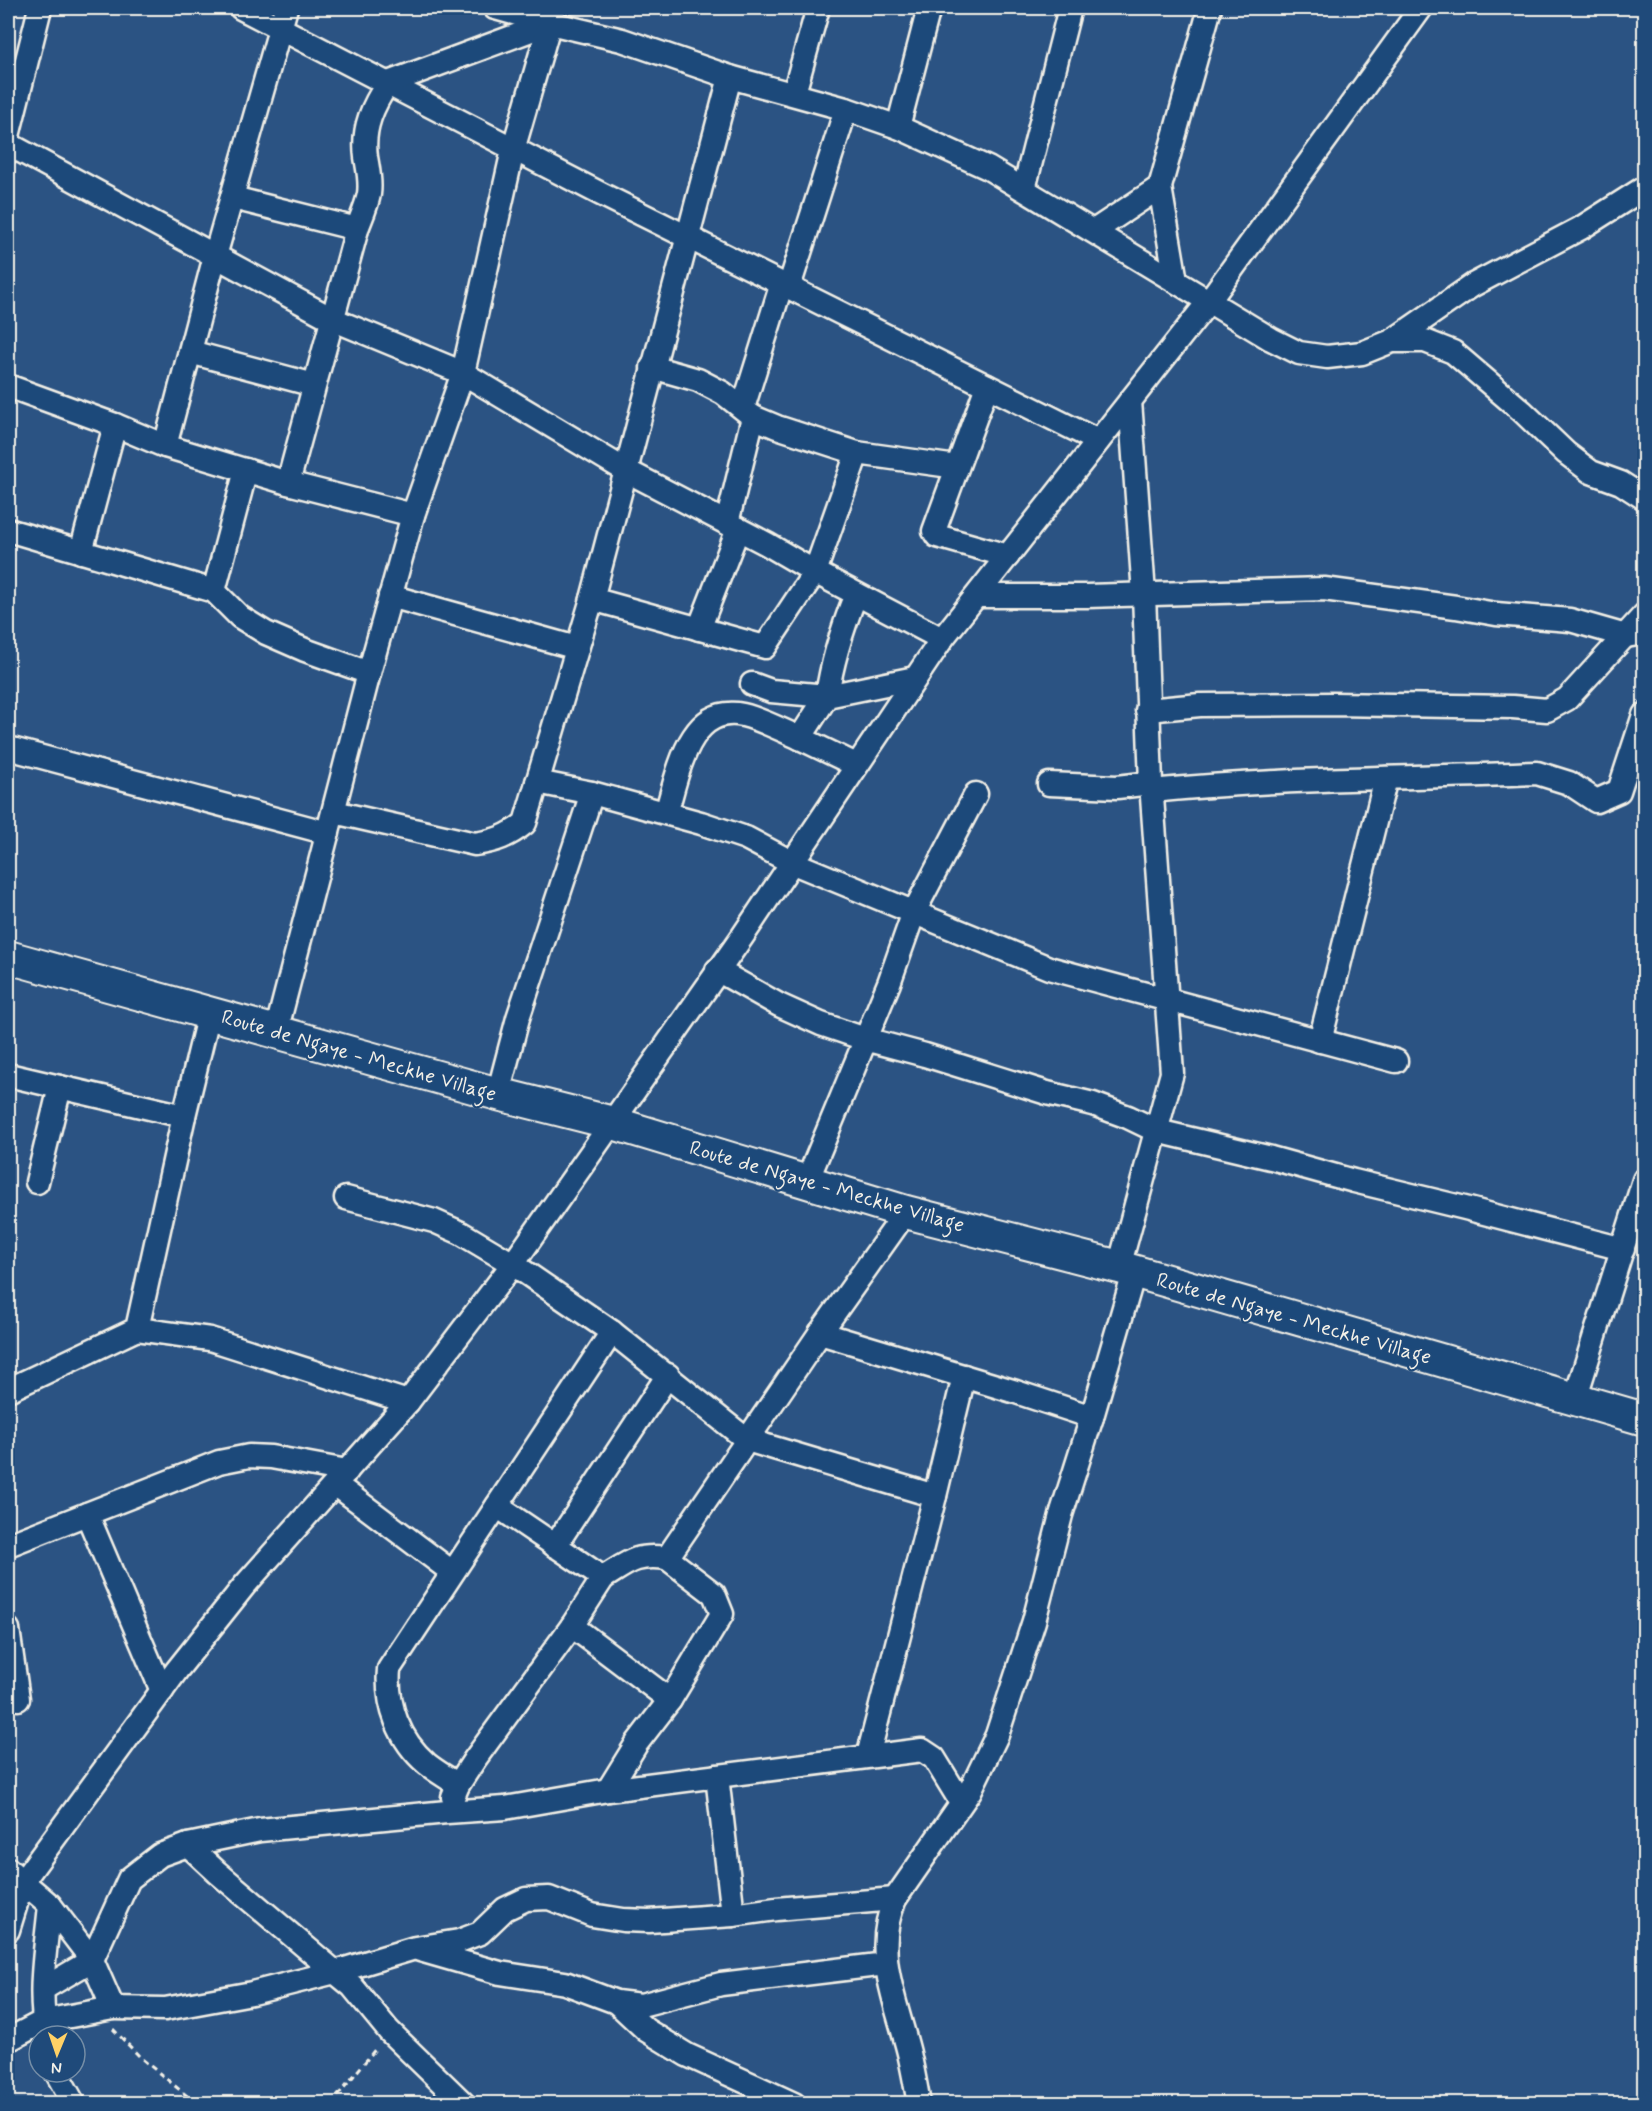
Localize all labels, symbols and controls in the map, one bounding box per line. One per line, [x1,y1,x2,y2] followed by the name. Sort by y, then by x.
[217,1003,500,1111] street label: Route de Ngaye - Meckhe Village
[685,1134,968,1242] street label: Route de Ngaye - Meckhe Village
[1152,1266,1435,1374] street label: Route de Ngaye - Meckhe Village
[27,2024,87,2084] north arrow
[51,2057,62,2078] text: N

